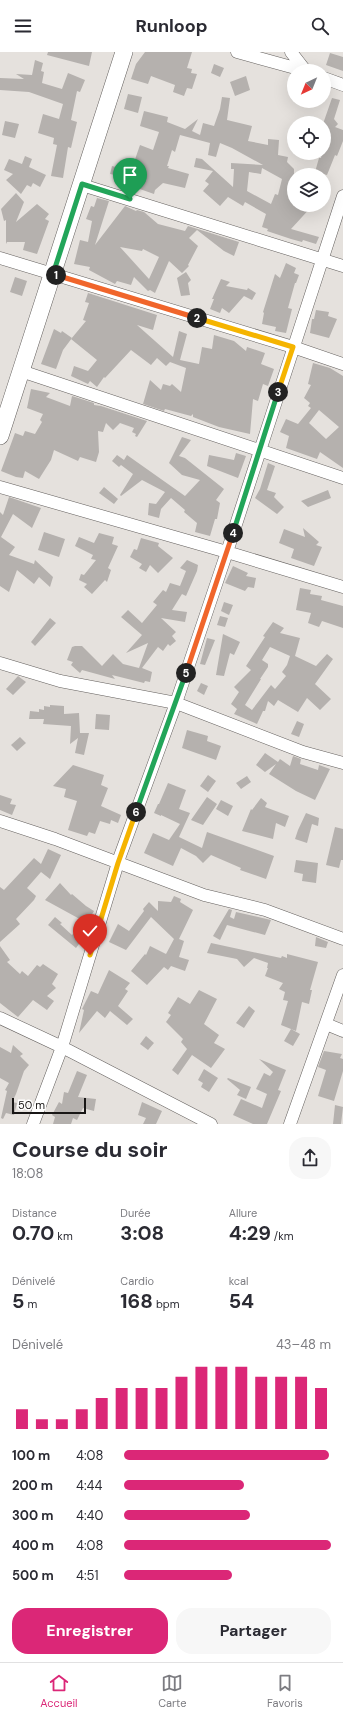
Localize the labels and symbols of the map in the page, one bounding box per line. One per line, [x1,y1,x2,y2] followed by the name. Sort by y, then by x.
[287,64,331,108] north arrow
[113,158,147,199] pin
[46,265,66,285] pin: 1
[187,308,207,328] pin: 2
[268,382,288,402] pin: 3
[223,523,243,543] pin: 4
[176,663,196,683] pin: 5
[126,802,146,822] pin: 6
[73,914,107,955] pin
[12,1096,86,1115] scale bar

